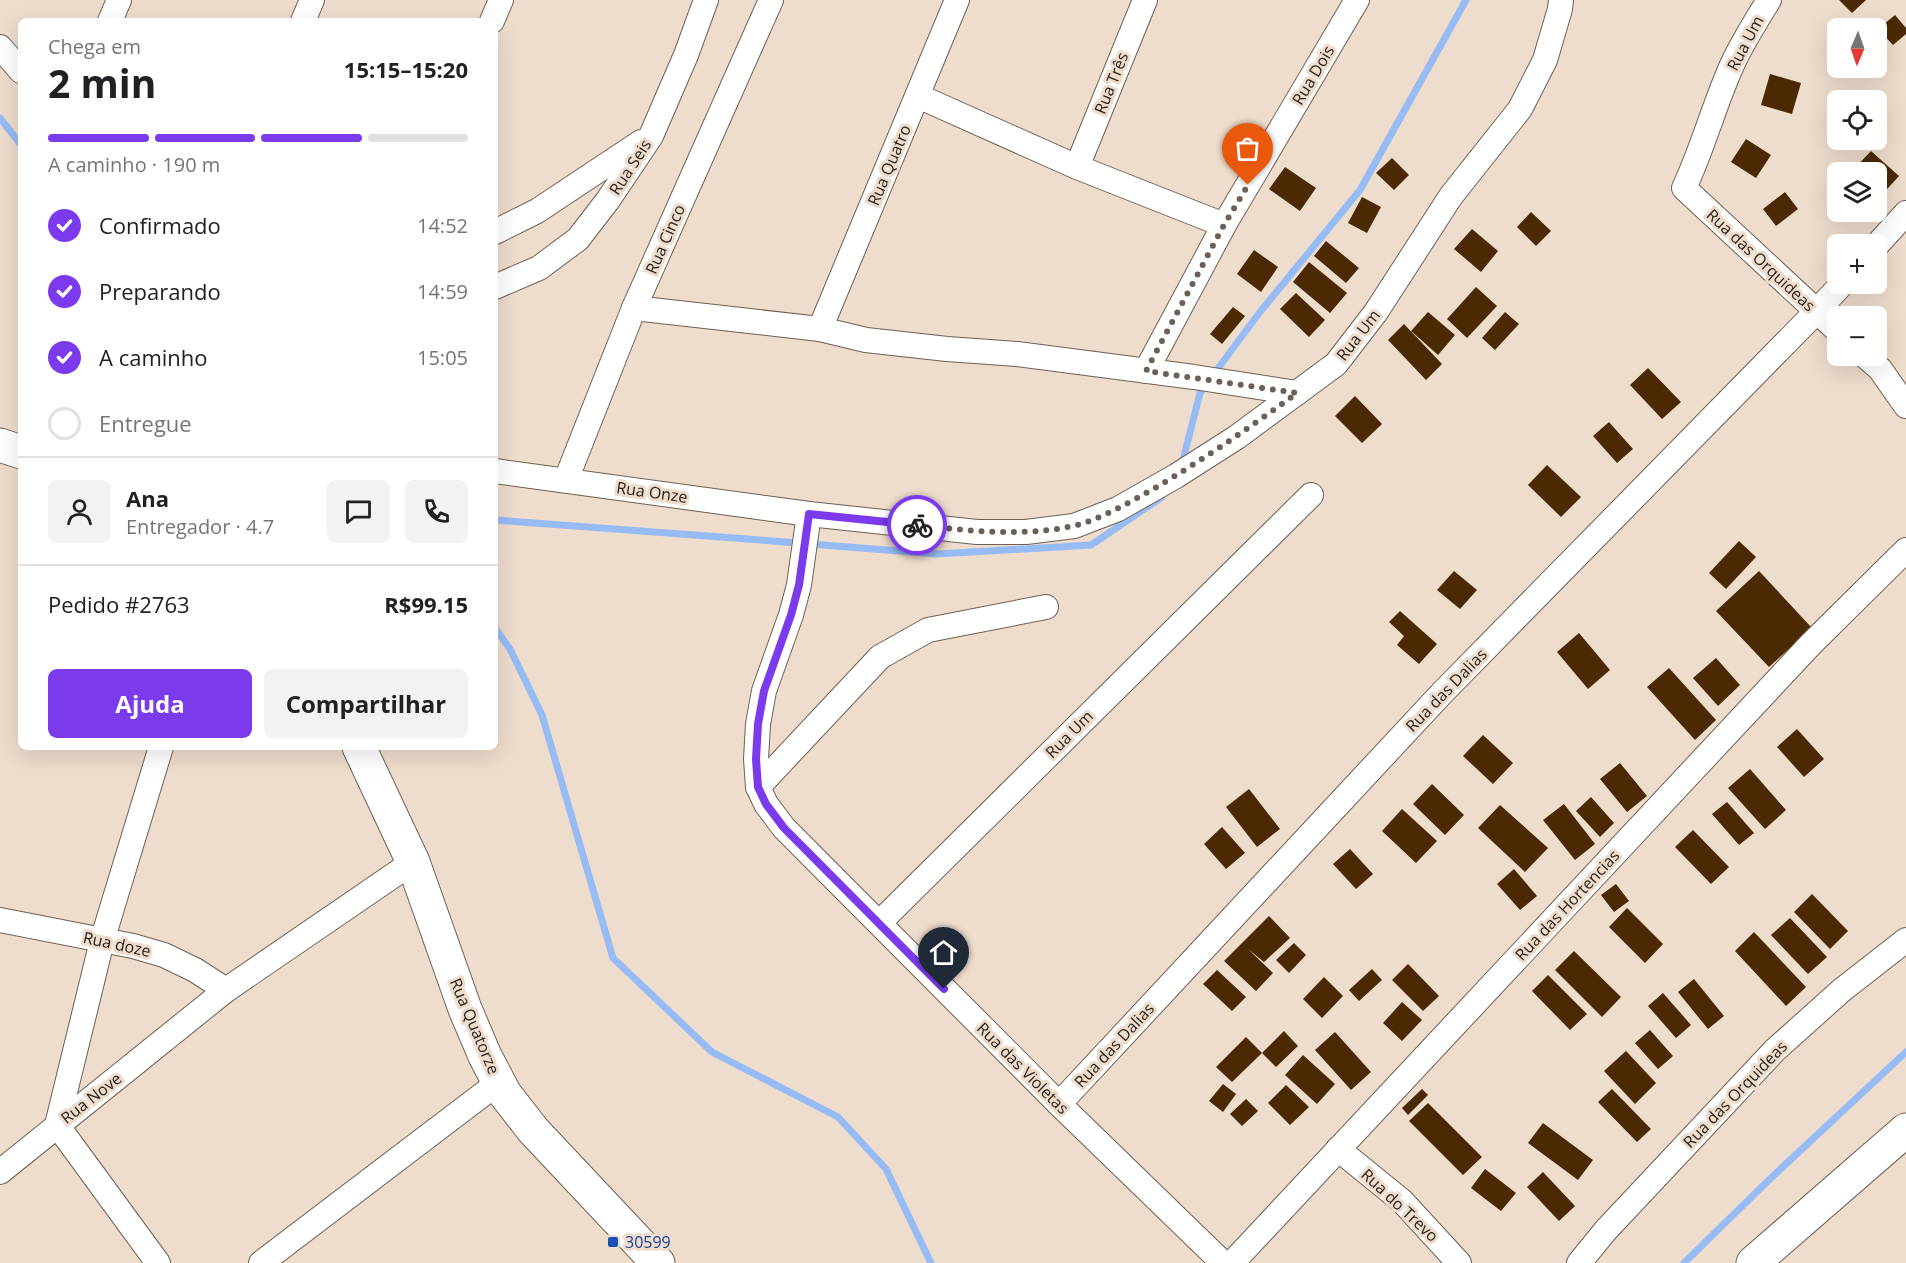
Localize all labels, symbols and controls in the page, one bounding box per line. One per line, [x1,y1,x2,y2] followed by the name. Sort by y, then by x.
[1721,12,1769,74] street label: Rua Um
[1827,18,1887,78] north arrow
[1827,18,1887,366] map controls
[48,33,141,60] text: Chega em
[1287,41,1339,109] street label: Rua Dois
[1089,49,1133,117] street label: Rua Três
[344,54,468,84] text: 15:15–15:20
[48,56,156,109] text: 2 min
[1827,90,1887,150] button: locate
[862,121,916,209] street label: Rua Quatro
[1222,123,1273,185] pin
[1231,132,1264,165] icon: bag
[604,135,656,199] street label: Rua Seis
[48,151,220,178] text: A caminho · 190 m
[1827,162,1887,222] button: layers
[640,201,690,277] street label: Rua Cinco
[1702,204,1820,316] street label: Rua das Orquideas
[48,209,81,242] icon: check
[99,210,221,240] text: Confirmado
[417,212,468,239] text: 14:52
[1827,234,1887,294] button: +
[48,275,81,308] icon: check
[99,276,221,306] text: Preparando
[417,278,468,305] text: 14:59
[1331,305,1385,365] street label: Rua Um
[1827,306,1887,366] button: −
[48,341,81,374] icon: check
[99,342,208,372] text: A caminho
[417,344,468,371] text: 15:05
[99,408,192,438] text: Entregue
[615,476,689,508] street label: Rua Onze
[48,480,111,543] button: person
[327,480,390,543] button: chat
[405,480,468,543] button: phone
[126,483,169,513] text: Ana
[887,495,947,555] courier
[901,509,934,542] icon: bike
[126,513,274,540] text: Entregador · 4.7
[48,589,190,619] text: Pedido #2763
[384,589,468,619] text: R$99.15
[1400,643,1492,737] street label: Rua das Dalias
[48,669,252,738] button: Ajuda
[264,669,468,738] button: Compartilhar
[1040,705,1098,763] street label: Rua Um
[1510,845,1624,965] street label: Rua das Hortencias
[81,926,153,962] street label: Rua doze
[918,927,969,989] pin
[927,936,960,969] icon: home
[445,975,505,1077] street label: Rua Quatorze
[1069,998,1159,1092] street label: Rua das Dalias
[972,1017,1074,1119] street label: Rua das Violetas
[1678,1036,1792,1152] street label: Rua das Orquideas
[56,1067,126,1129] street label: Rua Nove
[1357,1163,1443,1247] street label: Rua do Trevo
[625,1231,671,1253] place label: 30599
[606,1235,620,1249] marker: 30599

